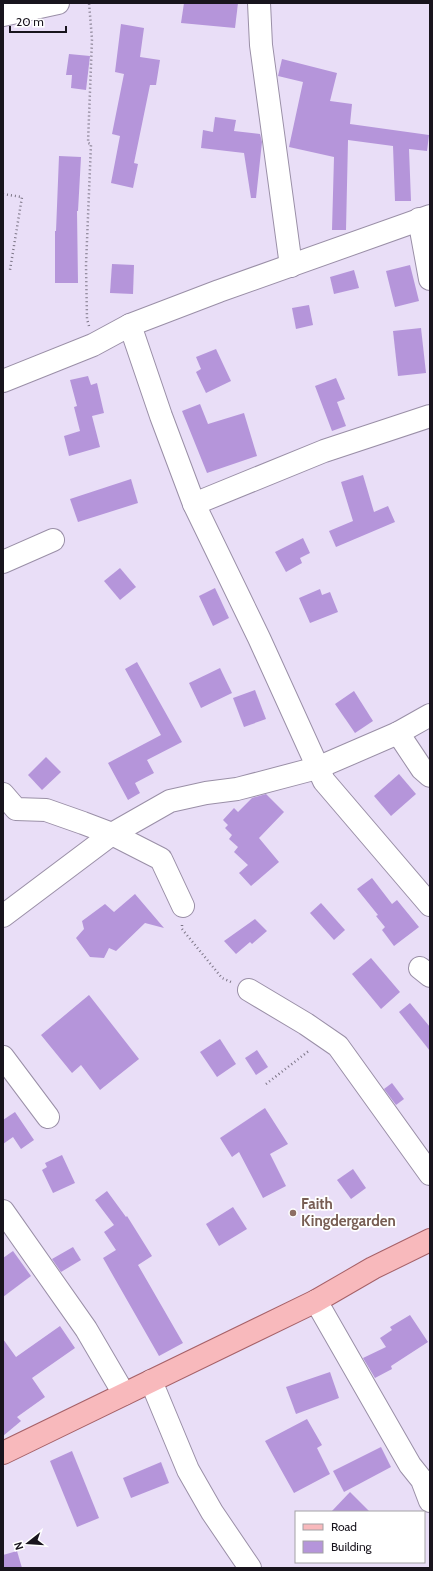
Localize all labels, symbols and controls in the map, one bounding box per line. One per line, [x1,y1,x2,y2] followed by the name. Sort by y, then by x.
[10,8,66,34] scale bar
[16,14,44,29] text: 20 m
[301,1195,396,1230] place label: Faith Kingdergarden
[288,1208,298,1218] marker: Faith Kingdergarden
[295,1511,425,1563] legend
[331,1519,357,1534] text: Road
[8,1523,48,1563] north arrow
[331,1539,373,1554] text: Building
[11,1540,26,1552] text: N

